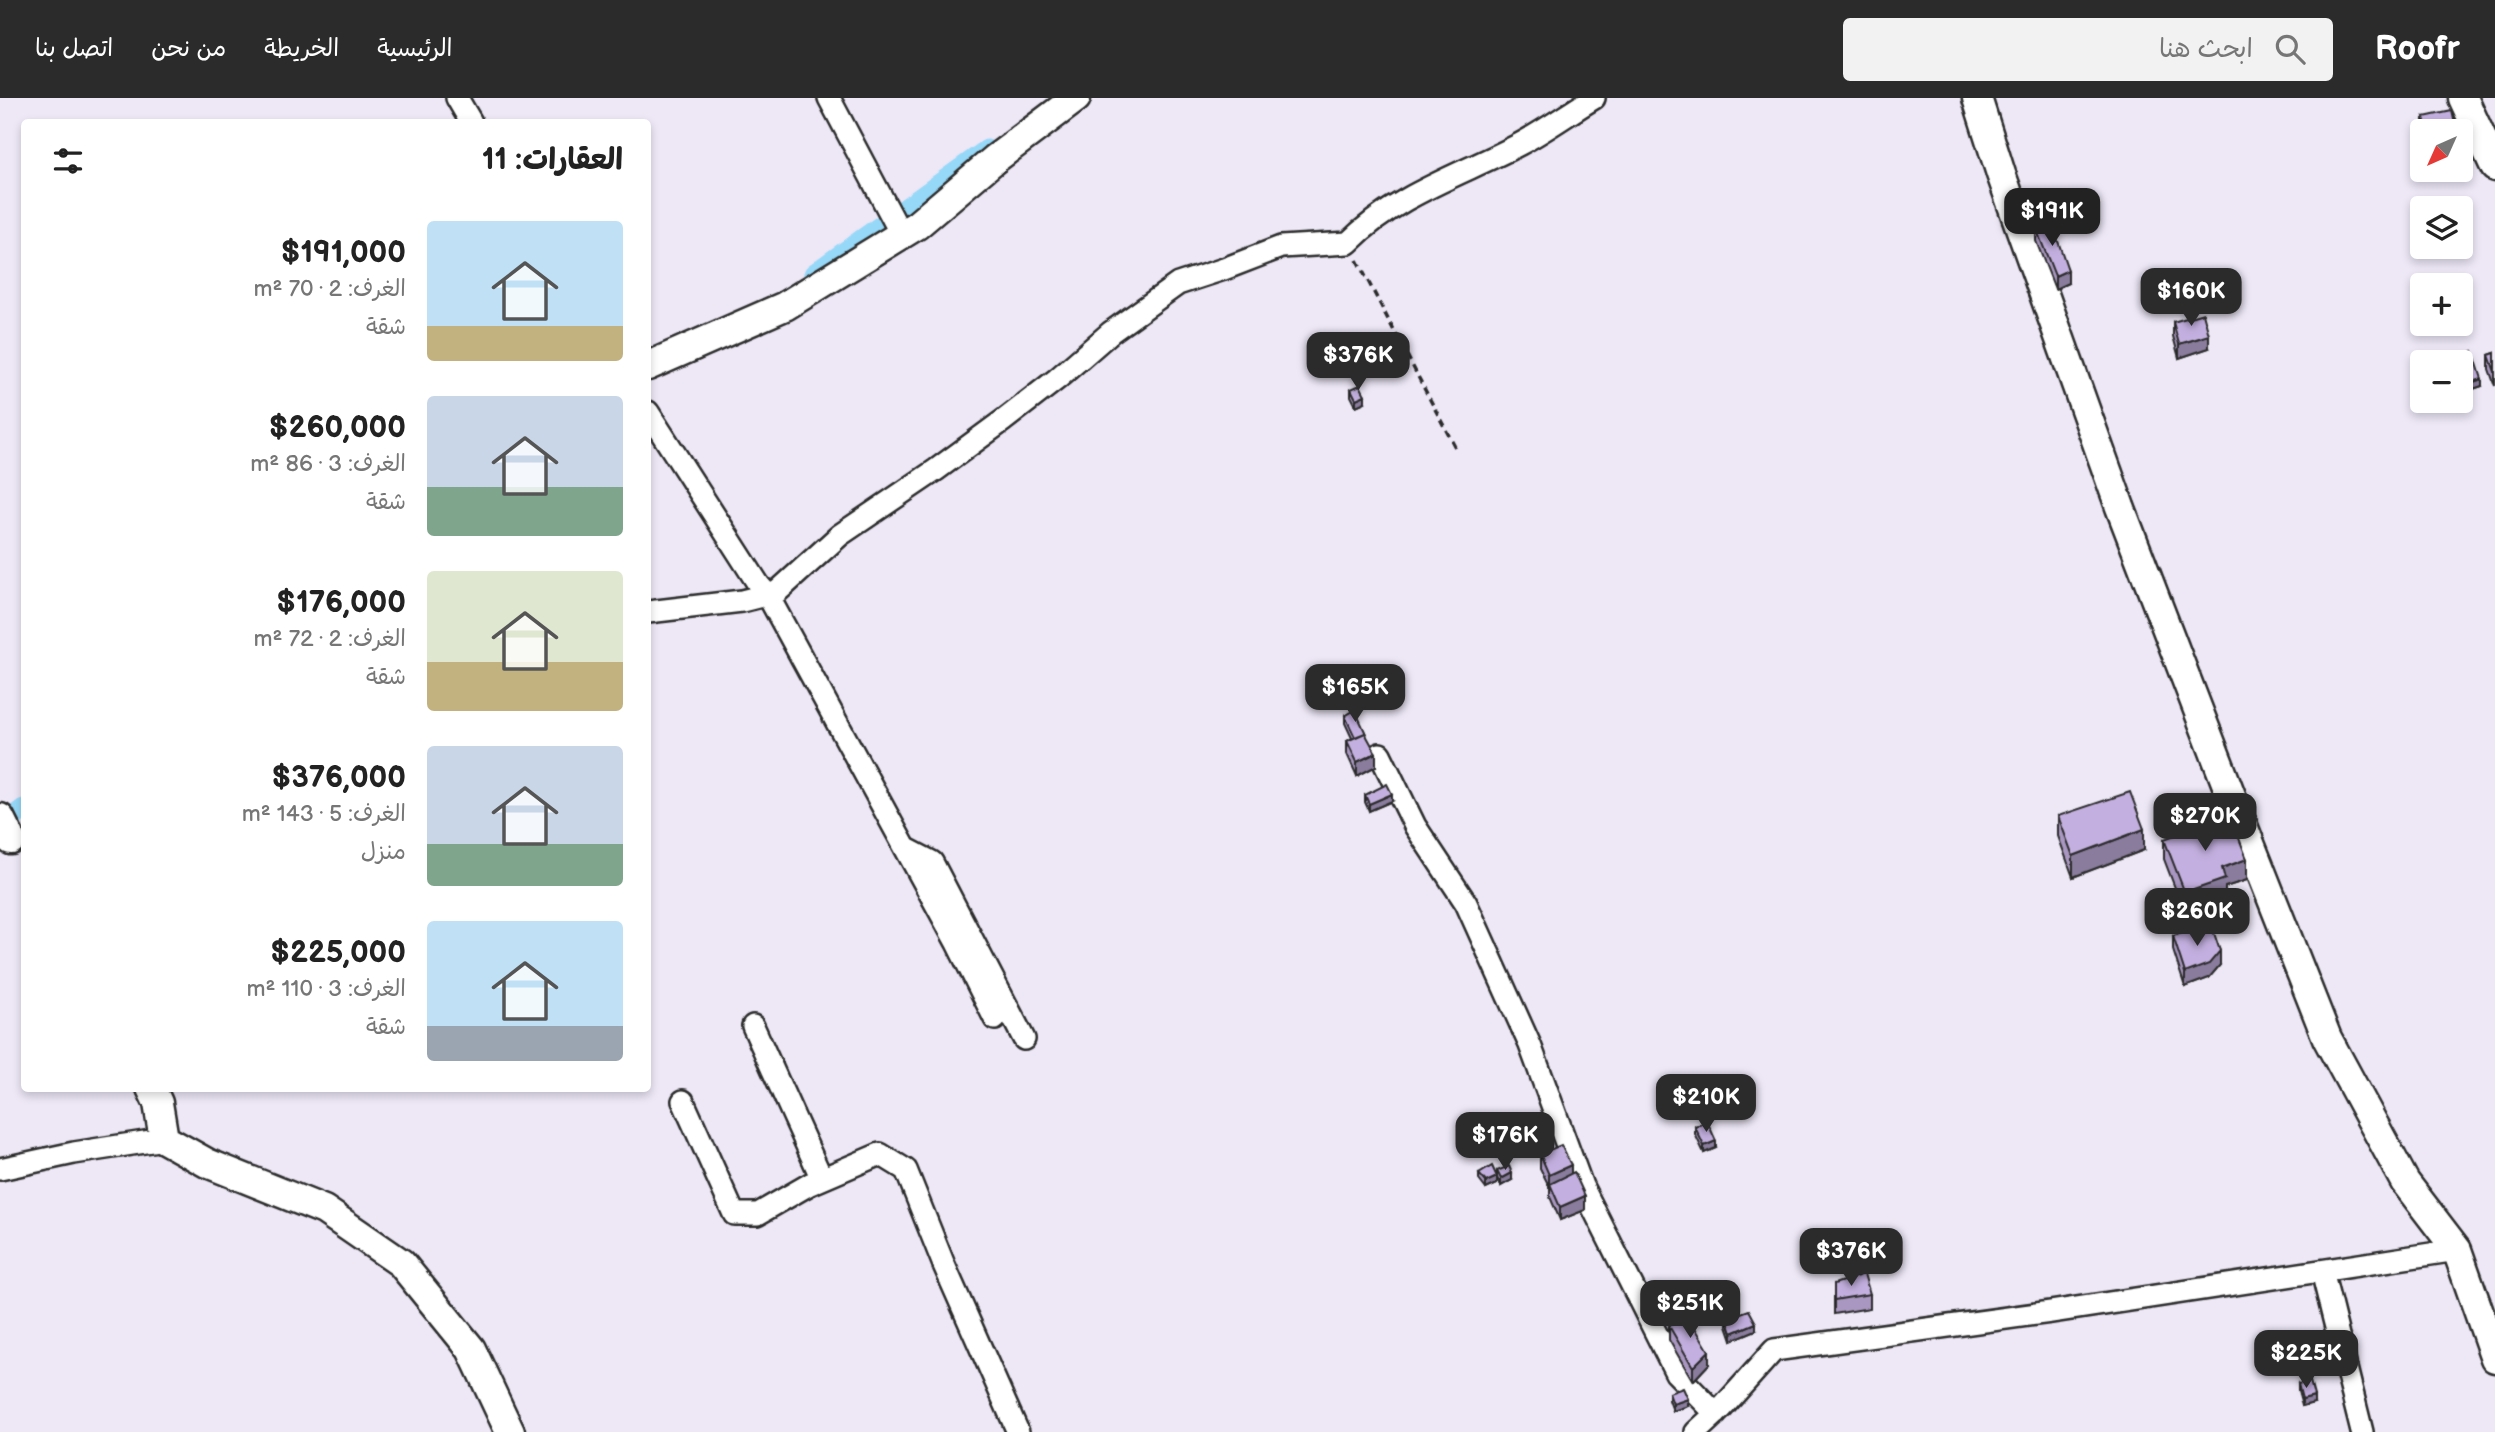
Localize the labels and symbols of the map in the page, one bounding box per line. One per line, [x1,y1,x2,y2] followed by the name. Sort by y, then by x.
[2410,119,2473,182] north arrow
[2003,188,2101,248] pin: $191K
[2142,268,2240,328] pin: $160K
[1309,332,1407,392] pin: $376K
[1306,664,1404,724] pin: $165K
[2156,794,2254,853] pin: $270K
[2148,888,2246,948] pin: $260K
[1657,1074,1755,1134] pin: $210K
[1456,1112,1554,1172] pin: $176K
[1802,1228,1900,1288] pin: $376K
[1641,1280,1739,1340] pin: $251K
[2257,1330,2355,1390] pin: $225K

